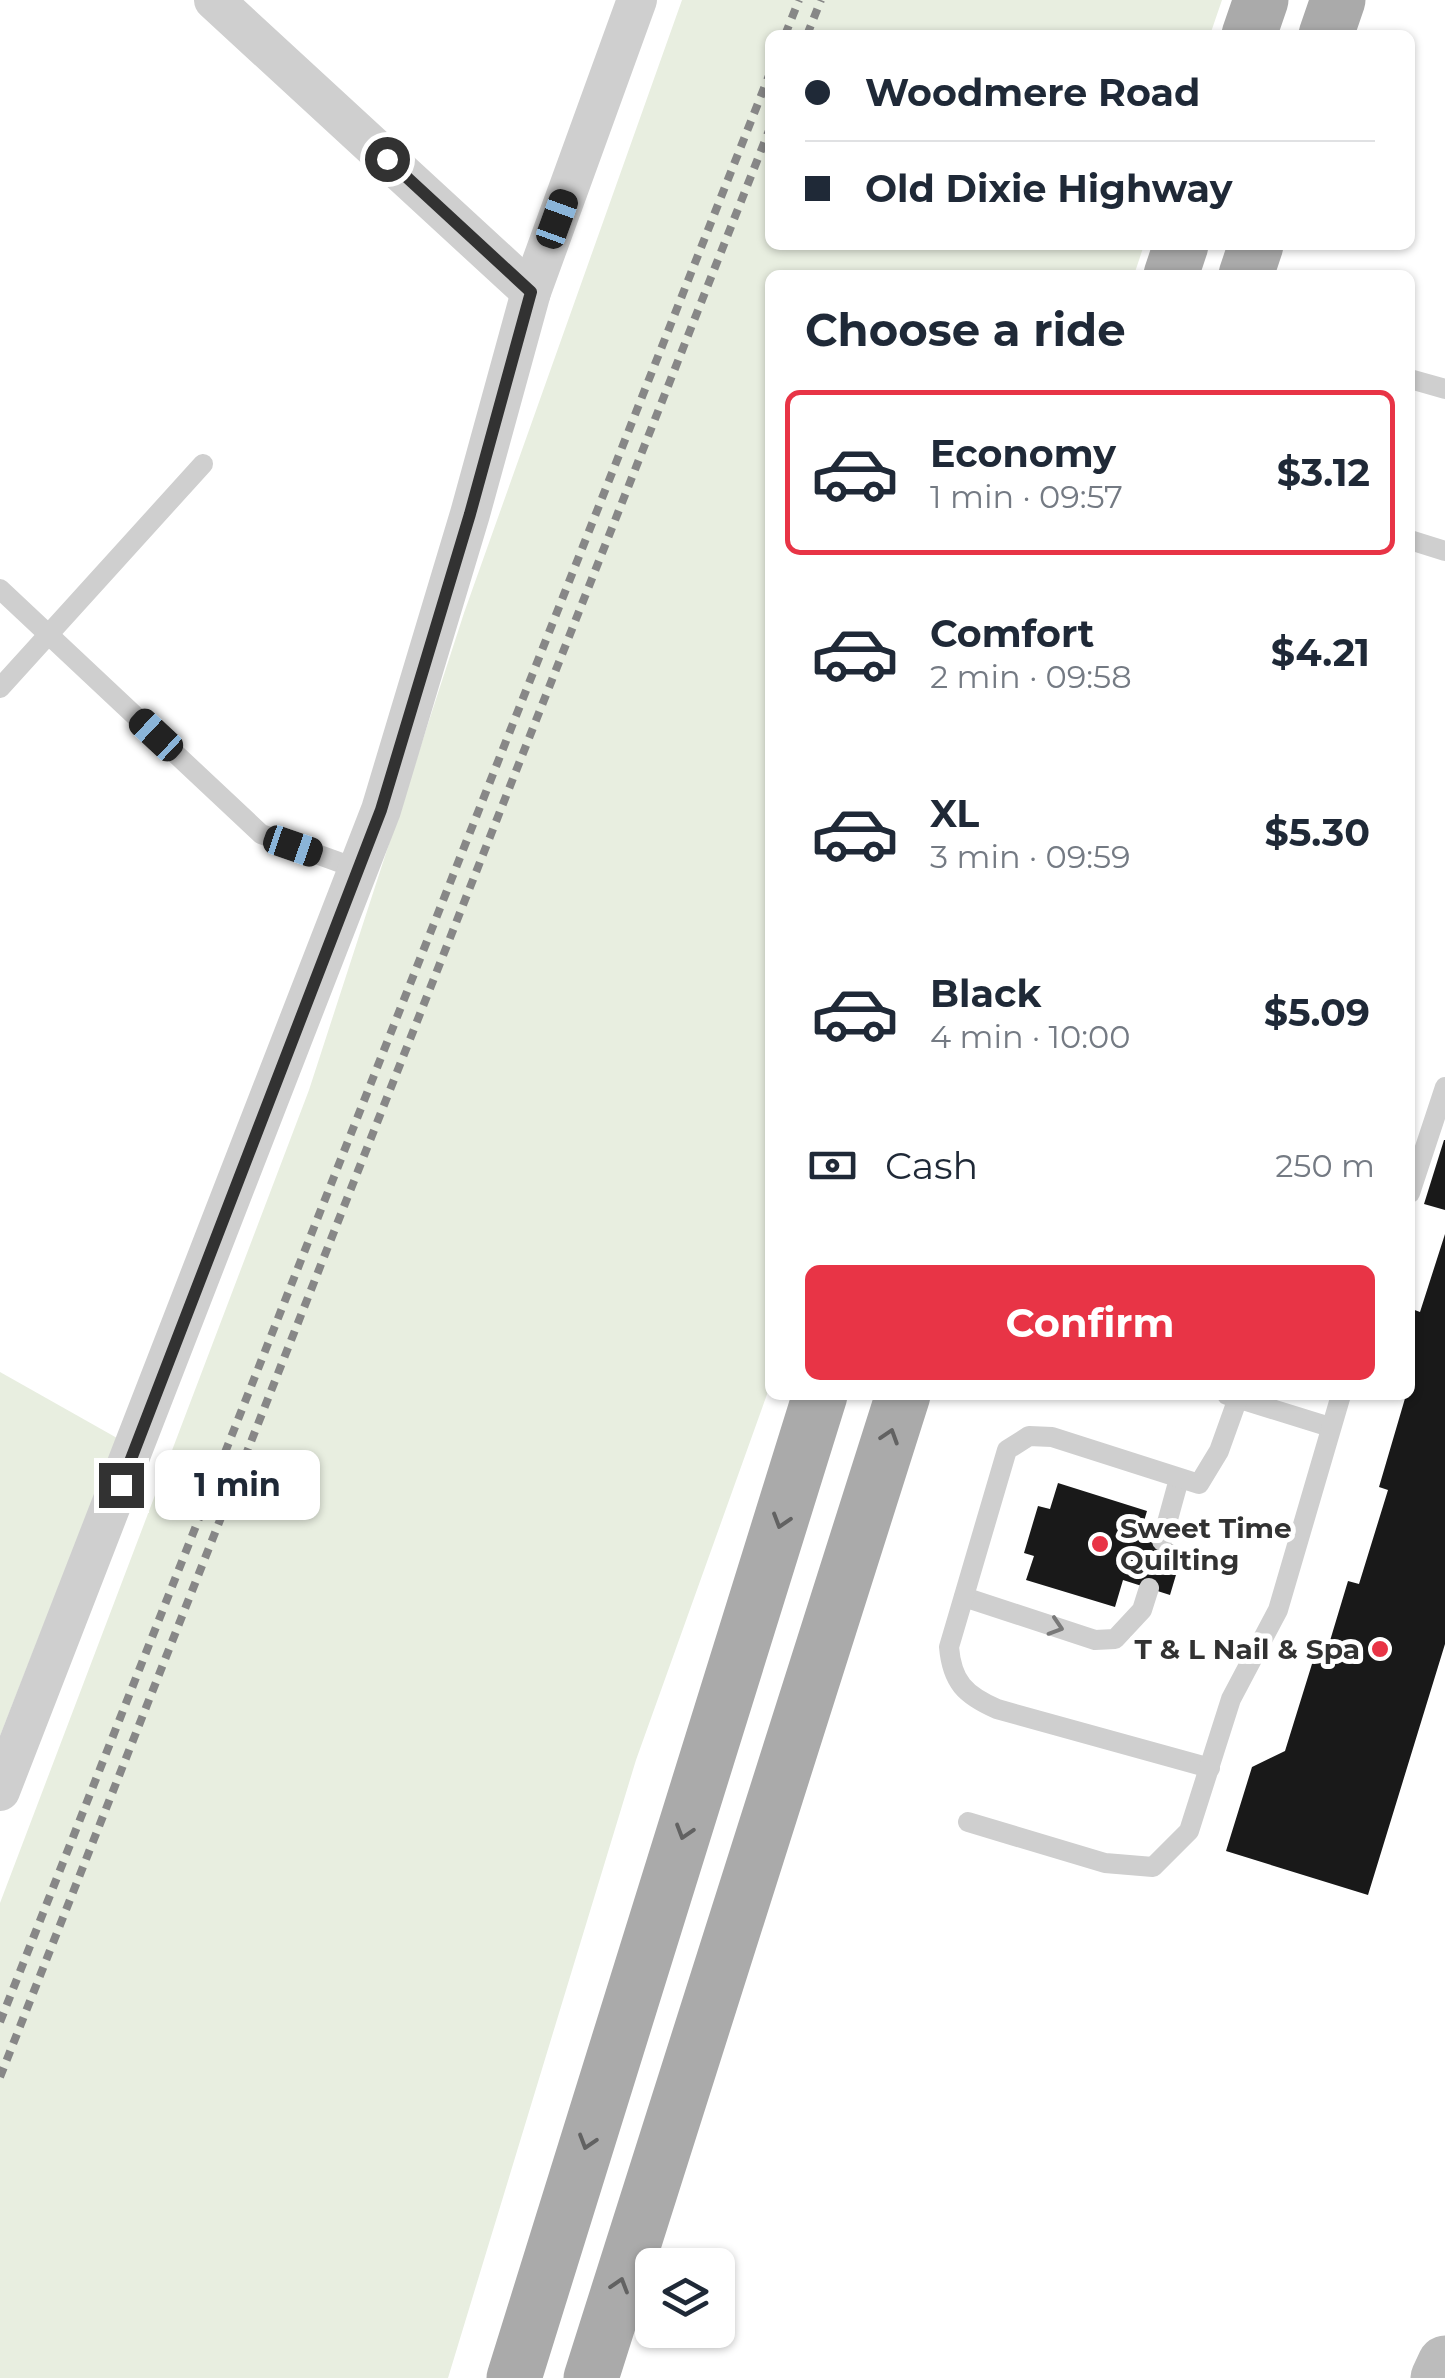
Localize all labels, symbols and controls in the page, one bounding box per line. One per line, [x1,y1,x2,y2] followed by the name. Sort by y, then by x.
[865,69,1200,116] text: Woodmere Road
[365,137,410,182] route start
[865,165,1232,212] text: Old Dixie Highway
[533,186,581,252] car
[805,302,1126,357] text: Choose a ride
[810,428,900,518] icon: car
[930,430,1116,477] text: Economy
[1277,449,1370,496] text: $3.12
[930,477,1123,516] text: 1 min · 09:57
[810,608,900,698] icon: car
[930,610,1094,657] text: Comfort
[1271,629,1370,676] text: $4.21
[930,657,1132,696] text: 2 min · 09:58
[124,704,188,766] car
[810,788,900,878] icon: car
[930,790,979,837] text: XL
[1265,809,1370,856] text: $5.30
[260,822,326,870] car
[930,837,1131,876] text: 3 min · 09:59
[810,968,900,1058] icon: car
[930,970,1041,1017] text: Black
[1264,989,1370,1036] text: $5.09
[930,1017,1130,1056] text: 4 min · 10:00
[805,1138,860,1193] icon: cash
[885,1142,978,1189] text: Cash
[1275,1146,1375,1185] text: 250 m
[805,1265,1375,1380] button: Confirm
[878,1428,898,1445] one-way arrow
[156,1450,321,1520] callout: 1 min
[99,1463,144,1508] route end
[194,1465,281,1504] text: 1 min
[1120,1511,1292,1577] place label: Sweet Time Quilting
[772,1512,793,1529] one-way arrow
[1089,1533,1111,1555] marker: Sweet Time Quilting
[1047,1615,1064,1636] one-way arrow
[1134,1632,1360,1666] place label: T & L Nail & Spa
[1369,1638,1391,1660] marker: T & L Nail & Spa
[675,1822,696,1839] one-way arrow
[579,2133,599,2150] one-way arrow
[635,2248,735,2348] map controls
[635,2248,735,2348] button: layers
[608,2277,629,2294] one-way arrow

